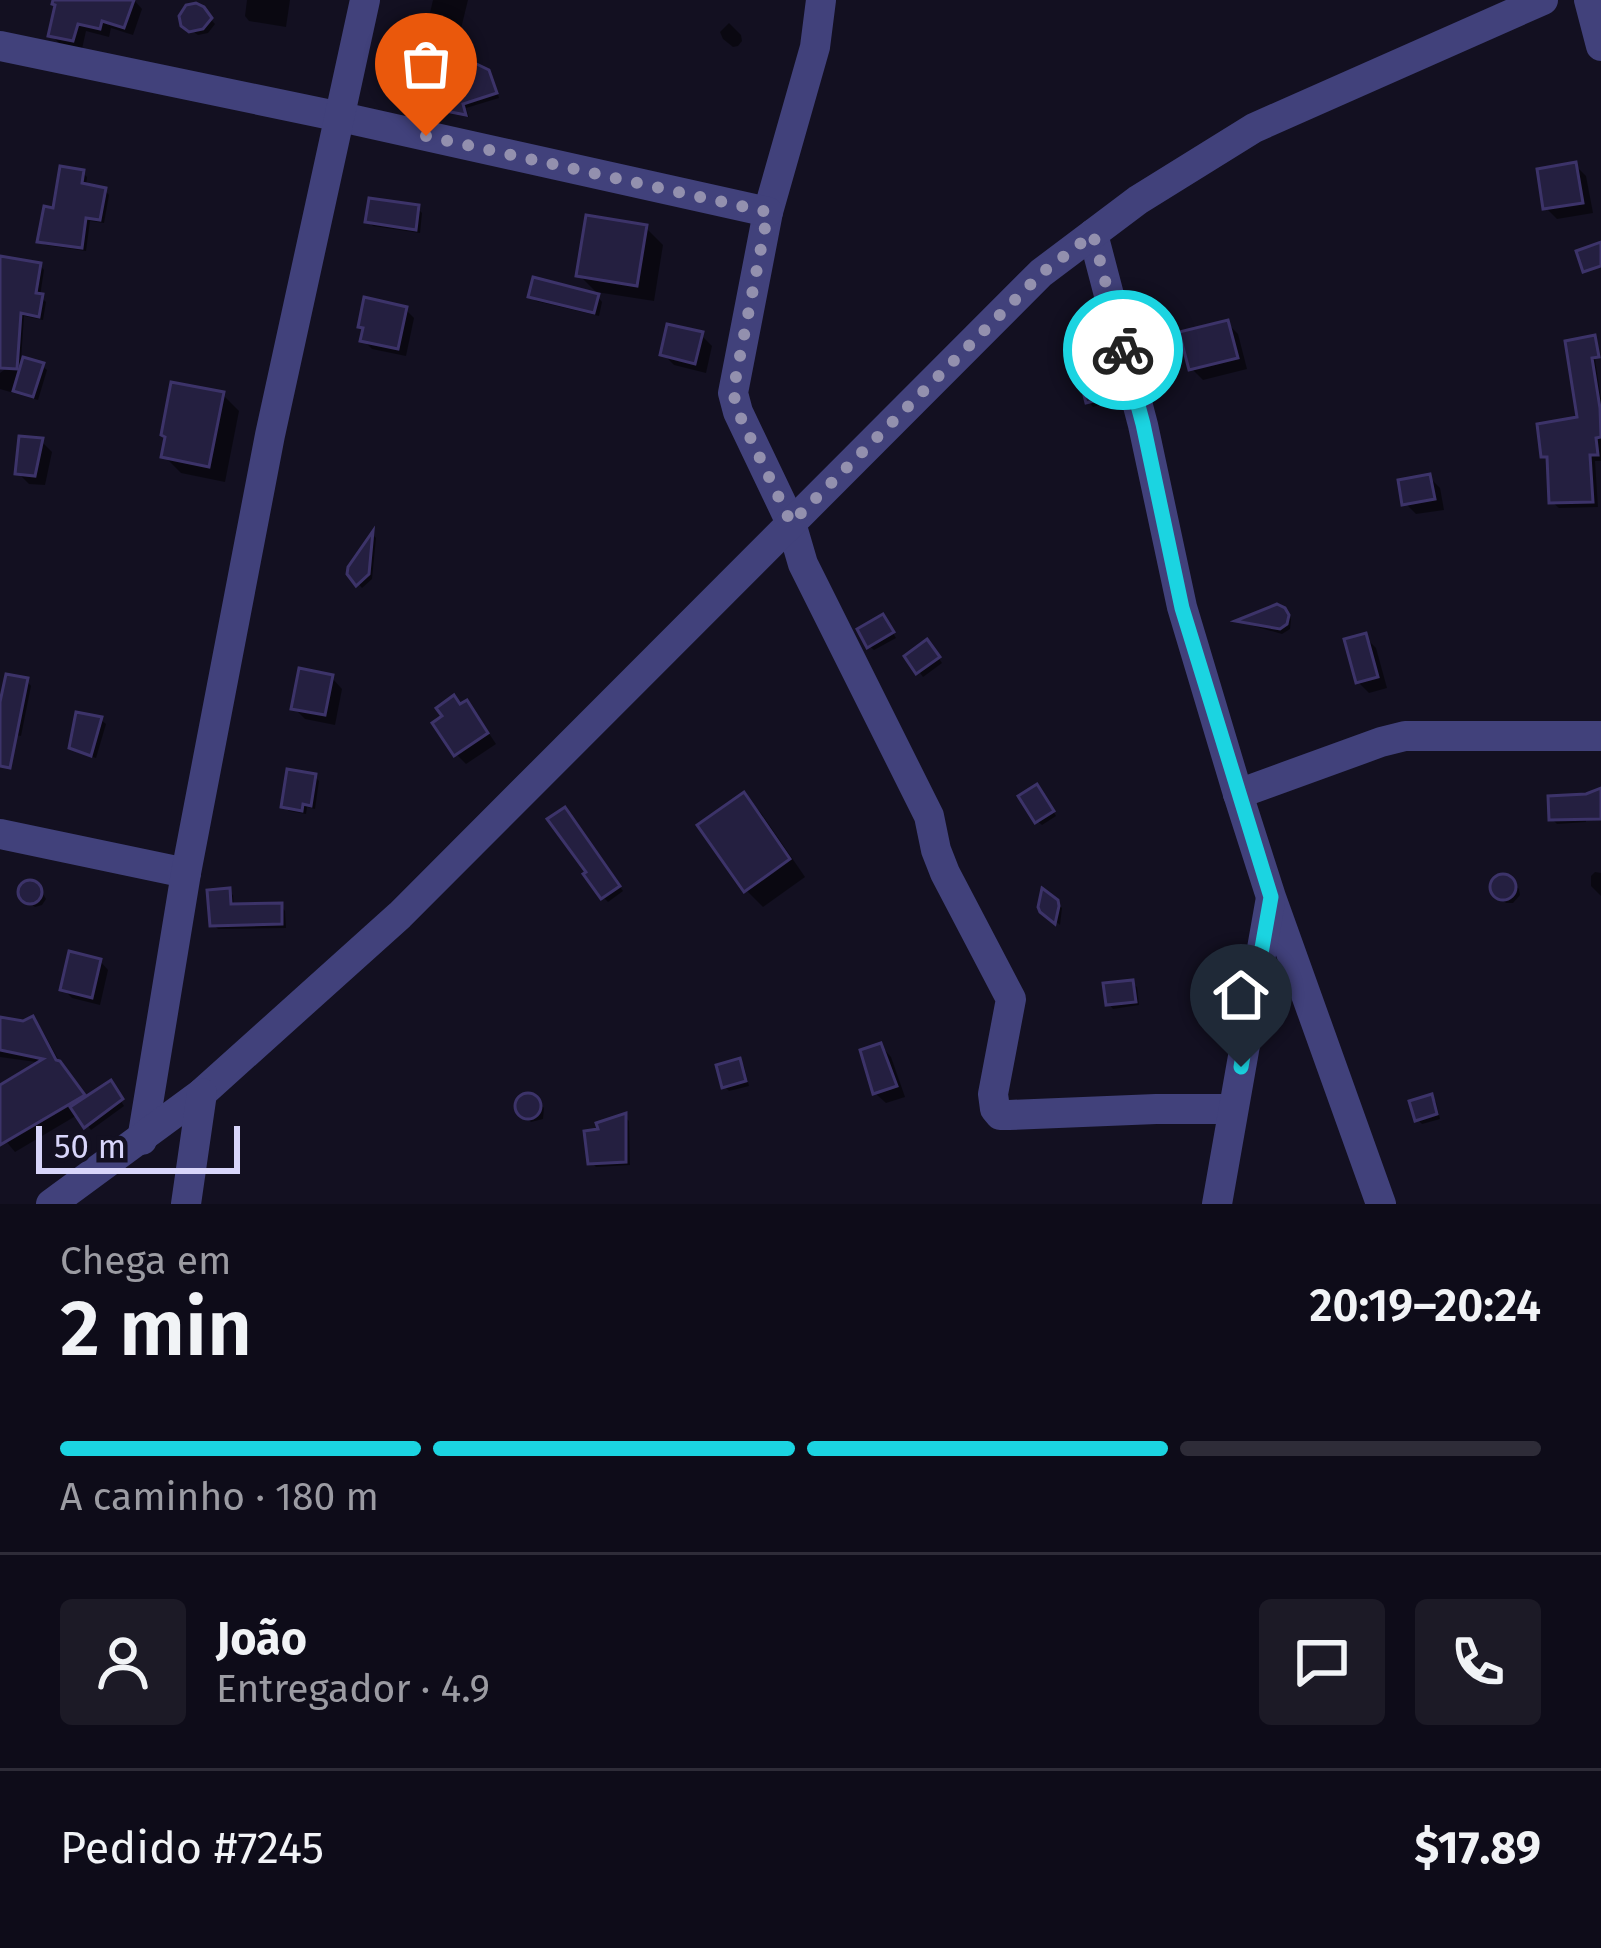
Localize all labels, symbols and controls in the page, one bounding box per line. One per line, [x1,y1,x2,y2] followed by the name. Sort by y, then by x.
[375,13,477,136] pin
[393,31,459,97] icon: bag
[1063,290,1183,410] courier
[1090,317,1156,383] icon: bike
[1190,944,1292,1067] pin
[1208,962,1274,1028] icon: home
[36,1120,240,1173] scale bar
[54,1127,126,1167] text: 50 m
[60,1238,231,1284] text: Chega em
[1309,1279,1541,1333] text: 20:19–20:24
[60,1282,252,1376] text: 2 min
[60,1474,379,1520] text: A caminho · 180 m
[60,1599,186,1725] button: person
[1259,1599,1385,1725] button: chat
[1415,1599,1541,1725] button: phone
[216,1612,307,1666] text: João
[216,1666,490,1712] text: Entregador · 4.9
[60,1821,324,1875] text: Pedido #7245
[1415,1821,1541,1875] text: $17.89

